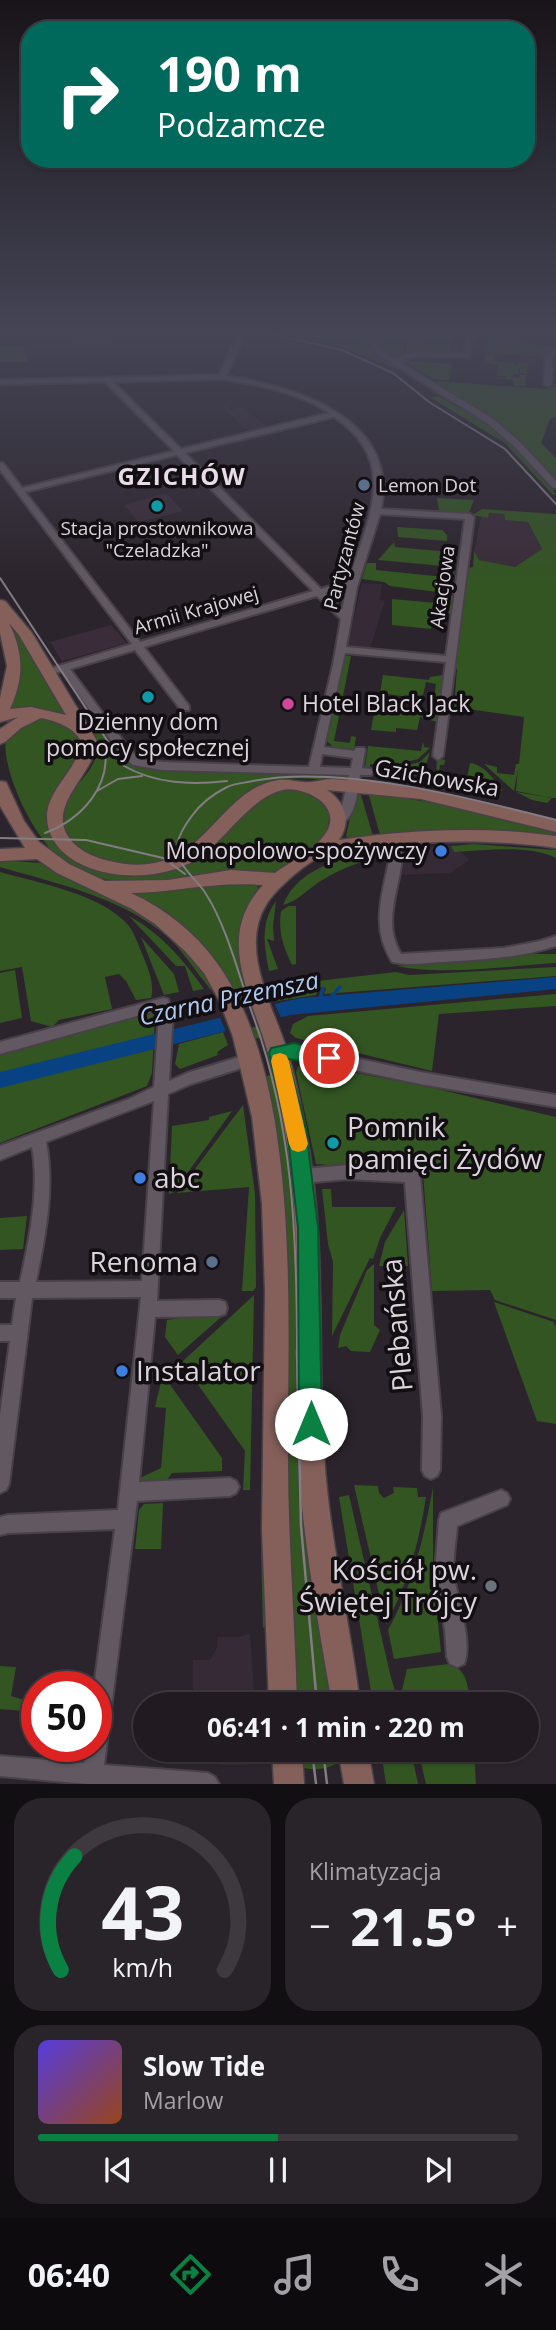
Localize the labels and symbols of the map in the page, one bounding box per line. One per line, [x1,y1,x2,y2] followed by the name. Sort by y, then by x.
[117,459,247,492] district label: GZICHÓW
[378,472,476,498] place label: Lemon Dot
[356,477,372,493] marker: Lemon Dot
[149,498,165,514] marker: Stacja prostownikowa "Czeladzka"
[317,499,371,613] street label: Partyzantów
[60,515,254,563] place label: Stacja prostownikowa "Czeladzka"
[423,544,461,630] street label: Akacjowa
[131,580,261,640] street label: Armii Krajowej
[302,687,470,719] place label: Hotel Black Jack
[140,689,156,705] marker: Dzienny dom pomocy społecznej
[280,696,296,712] marker: Hotel Black Jack
[46,705,250,763] place label: Dzienny dom pomocy społecznej
[372,750,502,804] street label: Gzichowska
[166,834,427,866] place label: Monopolowo-spożywczy
[433,843,449,859] marker: Monopolowo-spożywczy
[136,962,322,1033] water label: Czarna Przemsza
[299,1028,359,1088] pin
[347,1107,542,1177] place label: Pomnik pamięci Żydów
[325,1135,341,1151] marker: Pomnik pamięci Żydów
[154,1158,200,1196] place label: abc
[132,1170,148,1186] marker: abc
[90,1242,198,1280] place label: Renoma
[204,1254,220,1270] marker: Renoma
[371,1257,421,1393] street label: Plebańska
[136,1351,261,1389] place label: Instalator
[114,1363,130,1379] marker: Instalator
[274,1387,348,1461] position arrow
[299,1550,478,1620] place label: Kościół pw. Świętej Trójcy
[483,1578,499,1594] marker: Kościół pw. Świętej Trójcy
[21,1671,112,1762] speed limit sign: 50

